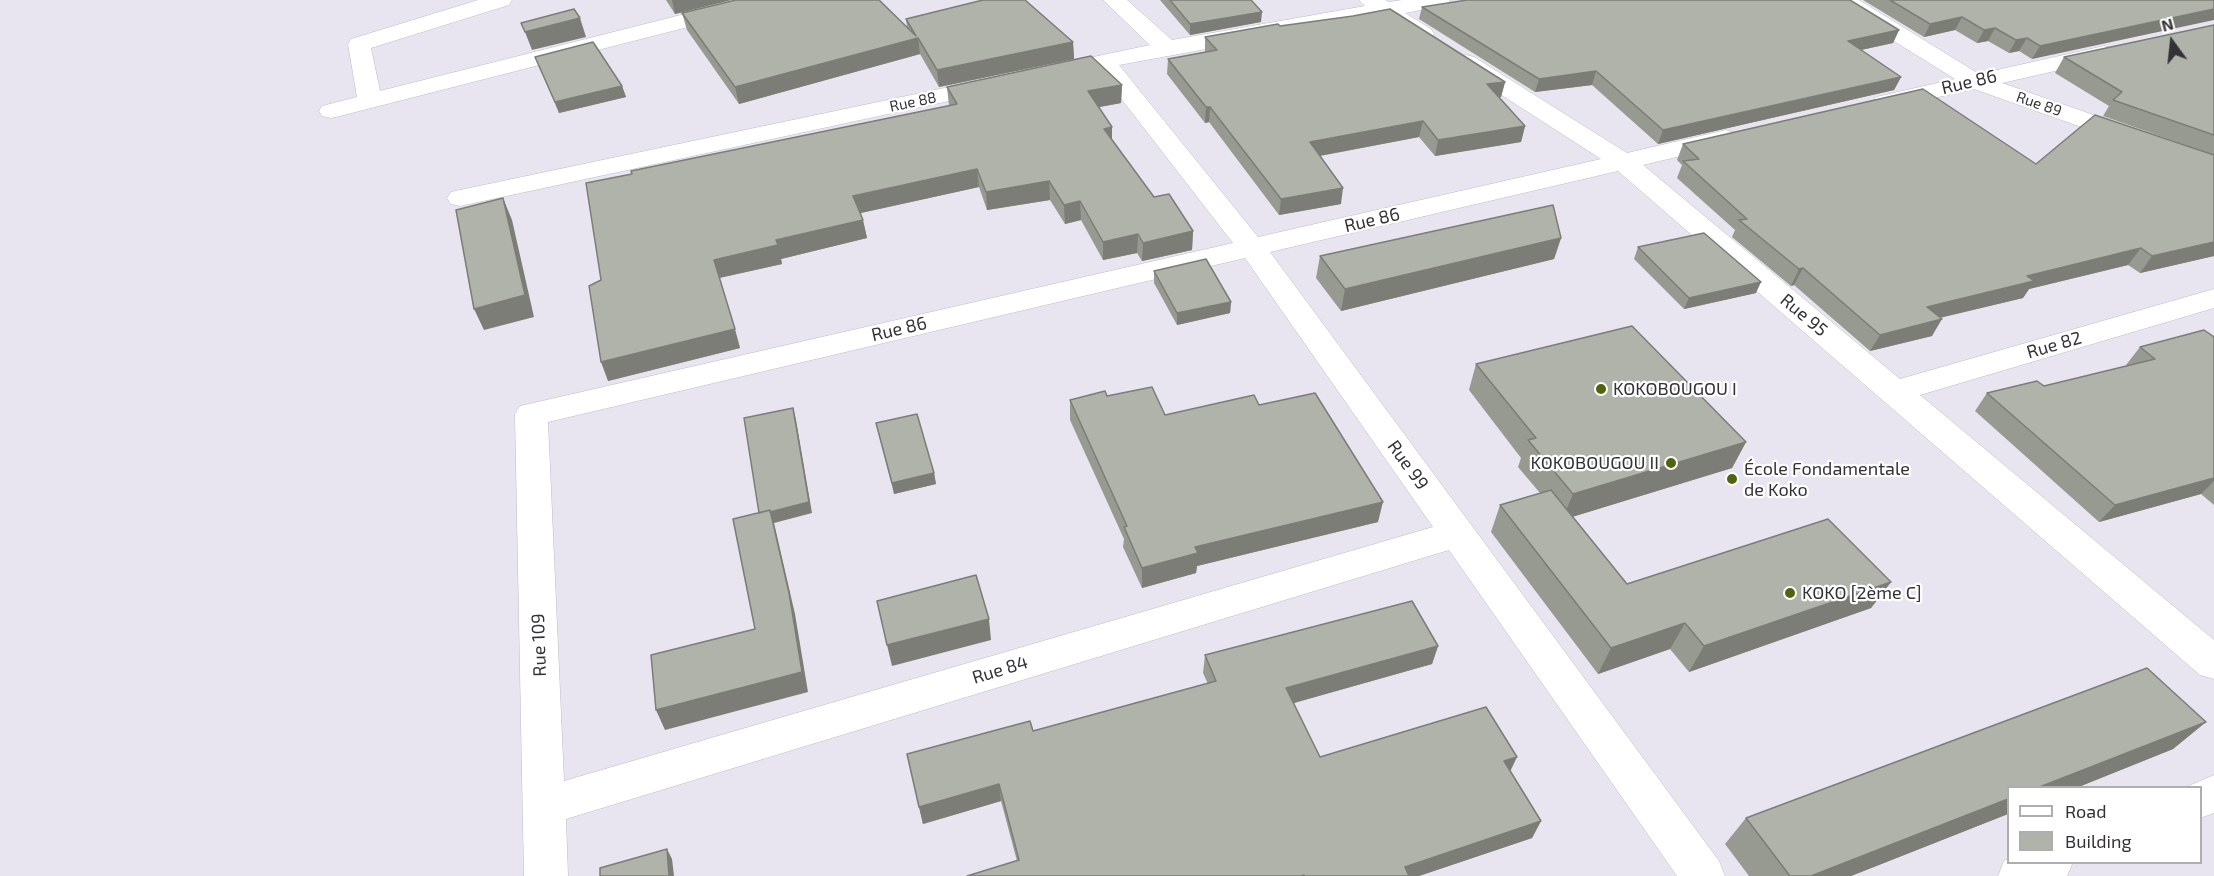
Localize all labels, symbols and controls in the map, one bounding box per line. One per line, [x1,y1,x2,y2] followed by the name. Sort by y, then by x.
[2142,12,2202,72] north arrow
[2159,13,2175,35] text: N
[1939,65,1999,99] street label: Rue 86
[888,88,938,116] street label: Rue 88
[2014,88,2064,120] street label: Rue 89
[1342,203,1402,237] street label: Rue 86
[1776,289,1832,341] street label: Rue 95
[869,312,929,346] street label: Rue 86
[2024,327,2084,363] street label: Rue 82
[1613,378,1737,400] place label: KOKOBOUGOU I
[1594,382,1608,396] marker: KOKOBOUGOU I
[1383,436,1433,494] street label: Rue 99
[1531,452,1659,474] place label: KOKOBOUGOU II
[1664,456,1678,470] marker: KOKOBOUGOU II
[1744,458,1910,500] place label: École Fondamentale de Koko
[1725,472,1739,486] marker: École Fondamentale de Koko
[1802,582,1922,604] place label: KOKO [2ème C]
[1783,586,1797,600] marker: KOKO [2ème C]
[527,613,551,677] street label: Rue 109
[970,651,1030,689] street label: Rue 84
[2007,786,2202,864] legend
[2065,800,2106,822] text: Road
[2065,830,2132,852] text: Building

